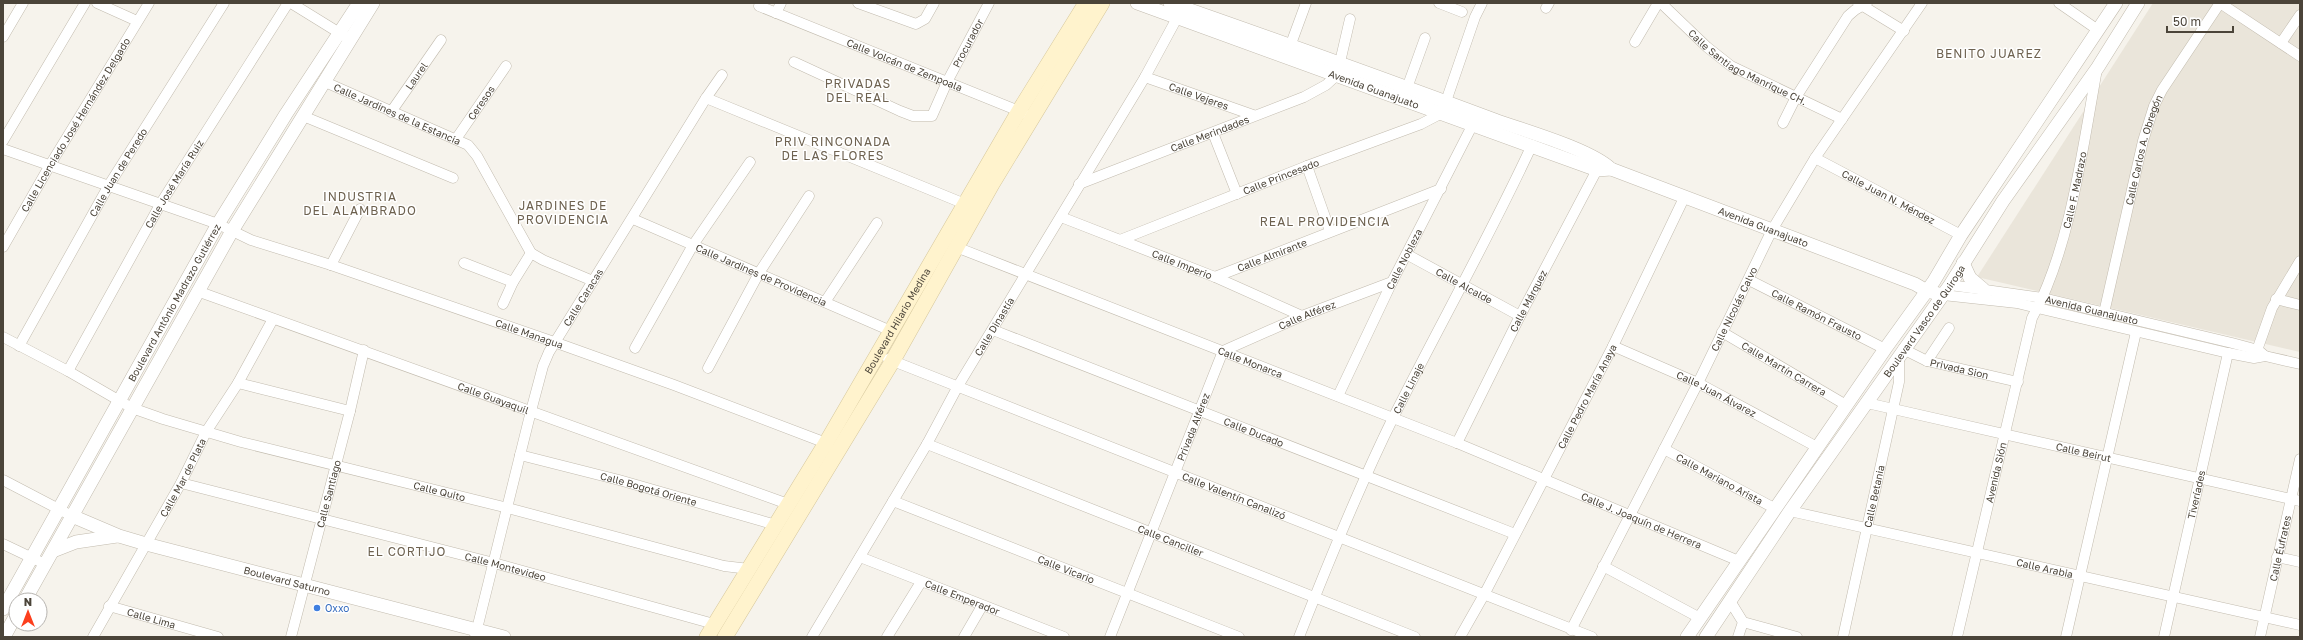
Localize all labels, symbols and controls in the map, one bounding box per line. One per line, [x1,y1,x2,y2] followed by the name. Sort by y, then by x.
[2167,8,2233,34] scale bar
[2173,14,2201,29] text: 50 m
[950,17,986,69] street label: Procurador
[1686,27,1809,107] street label: Calle Santiago Manrique CH.
[18,35,132,214] street label: Calle Licenciado José Hernández Delgado
[845,36,964,94] street label: Calle Volcán de Zempoala
[1936,46,2042,61] district label: BENITO JUAREZ
[403,60,430,92] street label: Laurel
[1327,67,1421,111] street label: Avenida Guanajuato
[825,76,891,105] district label: PRIVADAS DEL REAL
[1167,80,1230,112] street label: Calle Vejeres
[332,81,463,147] street label: Calle Jardines de la Estancia
[465,83,497,122] street label: Ceresos
[2123,93,2165,206] street label: Calle Carlos A. Obregón
[1169,113,1251,154] street label: Calle Merindades
[87,126,150,219] street label: Calle Juan de Peredo
[775,134,891,163] district label: PRIV RINCONADA DE LAS FLORES
[142,137,206,230] street label: Calle José María Ruiz
[2060,151,2088,230] street label: Calle F. Madrazo
[1241,156,1321,197] street label: Calle Princesado
[1840,167,1937,226] street label: Calle Juan N. Méndez
[303,189,417,218] district label: INDUSTRIA DEL ALAMBRADO
[517,198,609,227] district label: JARDINES DE PROVIDENCIA
[1717,204,1810,249] street label: Avenida Guanajuato
[1260,214,1390,229] district label: REAL PROVIDENCIA
[125,222,223,384] street label: Boulevard Antônio Madrazo Gutiérrez
[1383,227,1424,291] street label: Calle Nobleza
[1235,236,1309,274] street label: Calle Almirante
[694,241,829,308] street label: Calle Jardines de Providencia
[1150,247,1214,281] street label: Calle Imperio
[1881,263,1967,379] street label: Boulevard Vasco de Quiroga
[1434,265,1495,306] street label: Calle Alcalde
[1708,265,1759,353] street label: Calle Nicolás Calvo
[561,266,605,328] street label: Calle Caracas
[862,266,932,376] street label: Boulevard Hilario Medina
[1507,268,1549,334] street label: Calle Márquez
[1770,286,1864,342] street label: Calle Ramón Frausto
[2044,293,2140,326] street label: Avenida Guanajuato
[972,295,1016,358] street label: Calle Dinastía
[1276,298,1337,332] street label: Calle Alférez
[494,316,565,351] street label: Calle Managua
[1740,339,1829,398] street label: Calle Martín Carrera
[1555,342,1619,451] street label: Calle Pedro María Anaya
[1216,344,1284,380] street label: Calle Monarca
[1929,356,1990,381] street label: Privada Sion
[1390,360,1426,416] street label: Calle Linaje
[1675,368,1758,419] street label: Calle Juan Álvarez
[456,379,531,416] street label: Calle Guayaquil
[1174,391,1212,463] street label: Privada Alférez
[1222,415,1286,449] street label: Calle Ducado
[157,436,208,519] street label: Calle Mar de Plata
[2055,440,2112,464] street label: Calle Beirut
[1983,441,2009,504] street label: Avenida Sión
[1674,451,1765,507] street label: Calle Mariano Arista
[314,459,343,529] street label: Calle Santiago
[1861,464,1887,529] street label: Calle Betania
[2185,469,2207,520] street label: Tiveríades
[599,470,698,508] street label: Calle Bogotá Oriente
[1180,470,1288,521] street label: Calle Valentín Canalizó
[412,479,467,503] street label: Calle Quito
[1579,490,1704,551] street label: Calle J. Joaquín de Herrera
[2267,514,2293,582] street label: Calle Éufrates
[1136,522,1205,559] street label: Calle Canciller
[368,544,447,559] district label: EL CORTIJO
[464,550,547,583] street label: Calle Montevideo
[1036,552,1096,586] street label: Calle Vicario
[2015,556,2074,580] street label: Calle Arabia
[242,564,332,598] street label: Boulevard Saturno
[923,577,1002,617] street label: Calle Emperador
[8,592,48,632] north arrow
[24,595,32,608] text: N
[325,602,349,614] place label: Oxxo
[312,603,322,613] marker: Oxxo
[126,605,177,631] street label: Calle Lima

